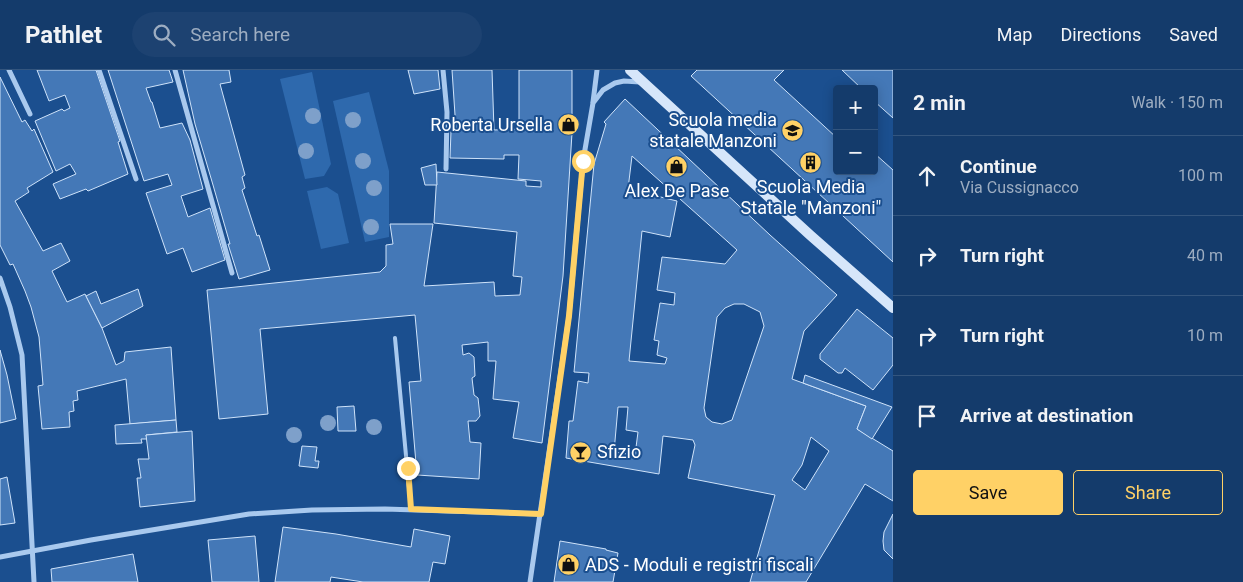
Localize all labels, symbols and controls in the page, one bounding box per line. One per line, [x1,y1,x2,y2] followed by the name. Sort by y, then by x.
[132,12,482,57] search box
[25,21,102,49] text: Pathlet
[150,21,178,49] icon: search
[190,23,290,46] text: Search here
[997,24,1032,45] text: Map
[1060,24,1141,45] text: Directions
[1169,24,1218,45] text: Saved
[833,85,878,175] map controls
[833,85,878,130] button: +
[913,91,966,115] text: 2 min
[1131,93,1223,112] text: Walk · 150 m
[649,109,777,151] place label: Scuola media statale Manzoni
[557,113,581,137] shop icon: Roberta Ursella
[430,114,553,135] place label: Roberta Ursella
[781,118,805,142] school or university icon: Scuola media statale Manzoni
[833,130,878,175] button: −
[572,150,595,173] route start
[799,150,823,174] building icon: Scuola Media Statale "Manzoni"
[665,154,689,178] shop icon: Alex De Pase
[960,155,1037,178] text: Continue
[913,162,941,190] icon: ahead
[1178,166,1223,185] text: 100 m
[741,176,881,218] place label: Scuola Media Statale "Manzoni"
[960,178,1079,197] text: Via Cussignacco
[625,180,729,201] place label: Alex De Pase
[913,242,941,270] icon: right
[960,244,1044,267] text: Turn right
[1187,246,1223,265] text: 40 m
[913,322,941,350] icon: right
[960,324,1044,347] text: Turn right
[1187,326,1223,345] text: 10 m
[913,402,941,430] icon: arrive
[960,404,1133,427] text: Arrive at destination
[569,440,593,464] bar icon: Sfizio
[597,441,641,462] place label: Sfizio
[397,457,420,480] route end
[913,470,1063,515] button: Save
[1073,470,1223,515] button: Share
[557,553,581,577] shop icon: ADS - Moduli e registri fiscali
[585,554,814,575] place label: ADS - Moduli e registri fiscali

